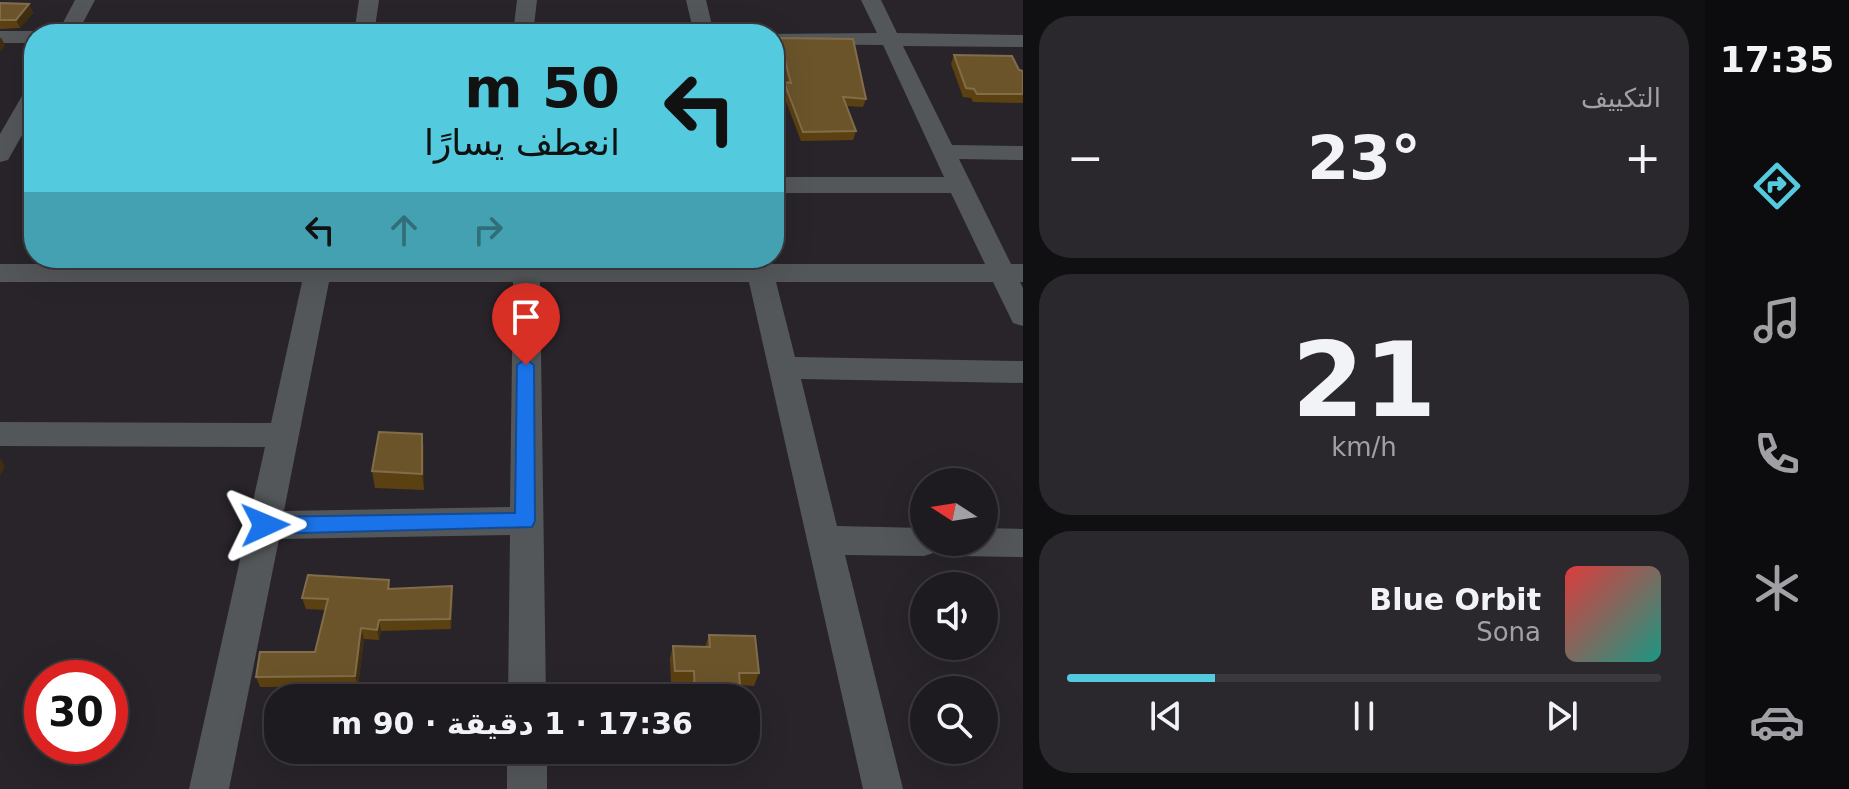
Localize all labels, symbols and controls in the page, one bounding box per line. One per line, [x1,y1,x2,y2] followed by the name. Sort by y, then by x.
[1720,39,1834,80] text: 17:35
[464,55,620,120] text: 50 m
[648,56,752,160] icon: left
[1581,83,1661,113] text: التكييف
[424,122,620,163] text: انعطف يسارًا
[1307,123,1421,193] text: 23°
[1067,132,1104,183] text: −
[1624,132,1661,183] text: +
[1749,158,1805,214] icon: directions
[298,208,342,252] icon: left
[382,208,426,252] icon: ahead
[466,208,510,252] icon: right
[492,283,560,365] pin
[1749,292,1805,348] icon: music
[504,295,548,339] icon: arrive
[1292,319,1436,441] text: 21
[1749,426,1805,482] icon: phone
[1331,432,1397,462] text: km/h
[910,468,998,556] north arrow
[910,468,998,764] map controls
[223,483,307,567] position arrow
[1749,560,1805,616] icon: climate
[910,572,998,660] button: sound
[1369,582,1541,617] text: Blue Orbit
[1476,617,1541,647] text: Sona
[24,660,128,764] speed limit sign: 30
[910,676,998,764] button: search
[1144,694,1188,738] icon: previous
[1342,694,1386,738] icon: pause
[1540,694,1584,738] icon: next
[1749,694,1805,750] icon: car
[331,706,693,741] text: 17:36 · 1 دقيقة · 90 m

